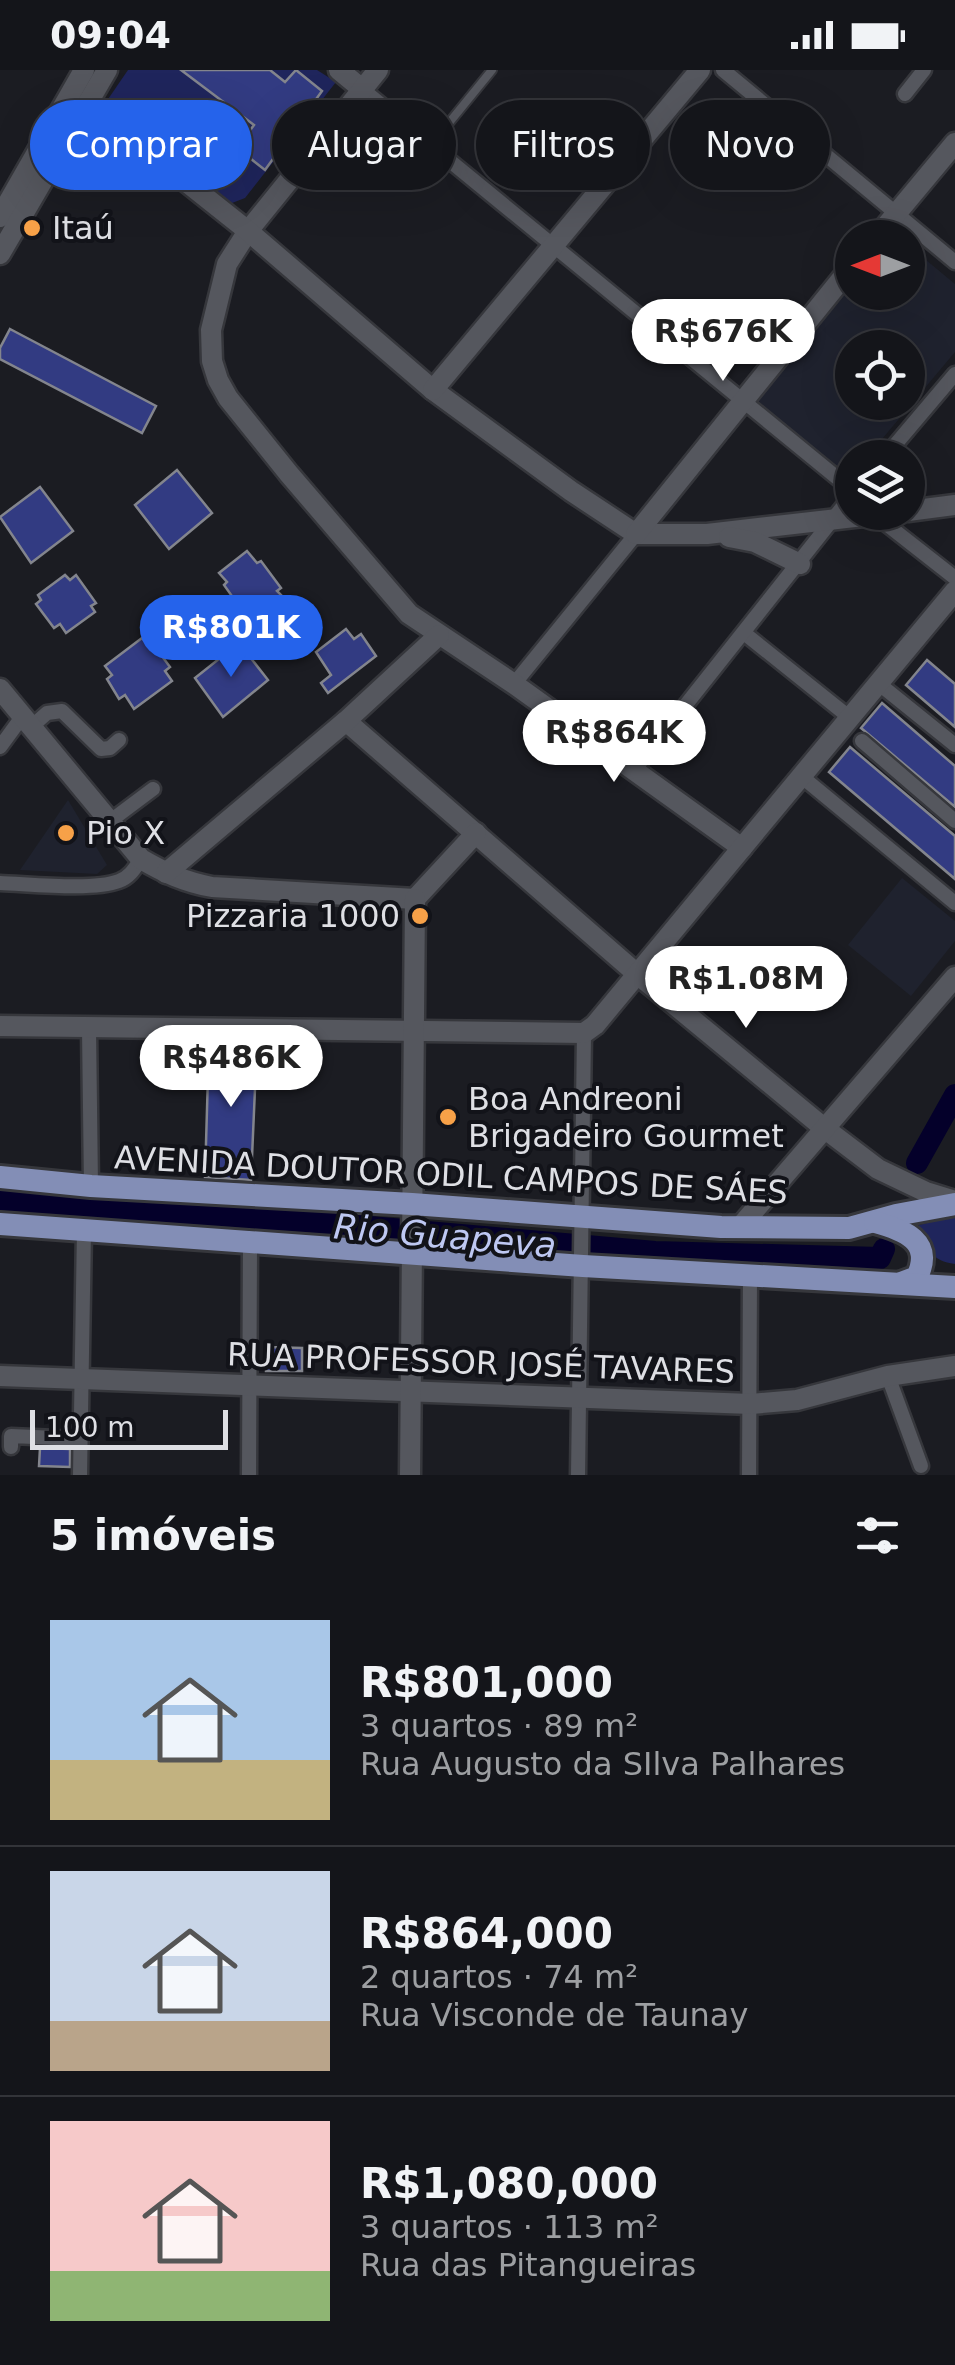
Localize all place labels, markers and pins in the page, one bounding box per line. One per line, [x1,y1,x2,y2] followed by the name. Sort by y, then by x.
[52,209,114,247] place label: Itaú
[21,217,43,239] marker: Itaú
[642,299,804,384] pin: R$676K
[150,595,312,680] pin: R$801K
[533,700,695,785] pin: R$864K
[86,814,165,852] place label: Pio X
[55,822,77,844] marker: Pio X
[186,897,400,935] place label: Pizzaria 1000
[409,905,431,927] marker: Pizzaria 1000
[654,946,838,1031] pin: R$1.08M
[150,1025,312,1110] pin: R$486K
[468,1080,784,1155] place label: Boa Andreoni Brigadeiro Gourmet
[437,1106,459,1128] marker: Boa Andreoni Brigadeiro Gourmet

